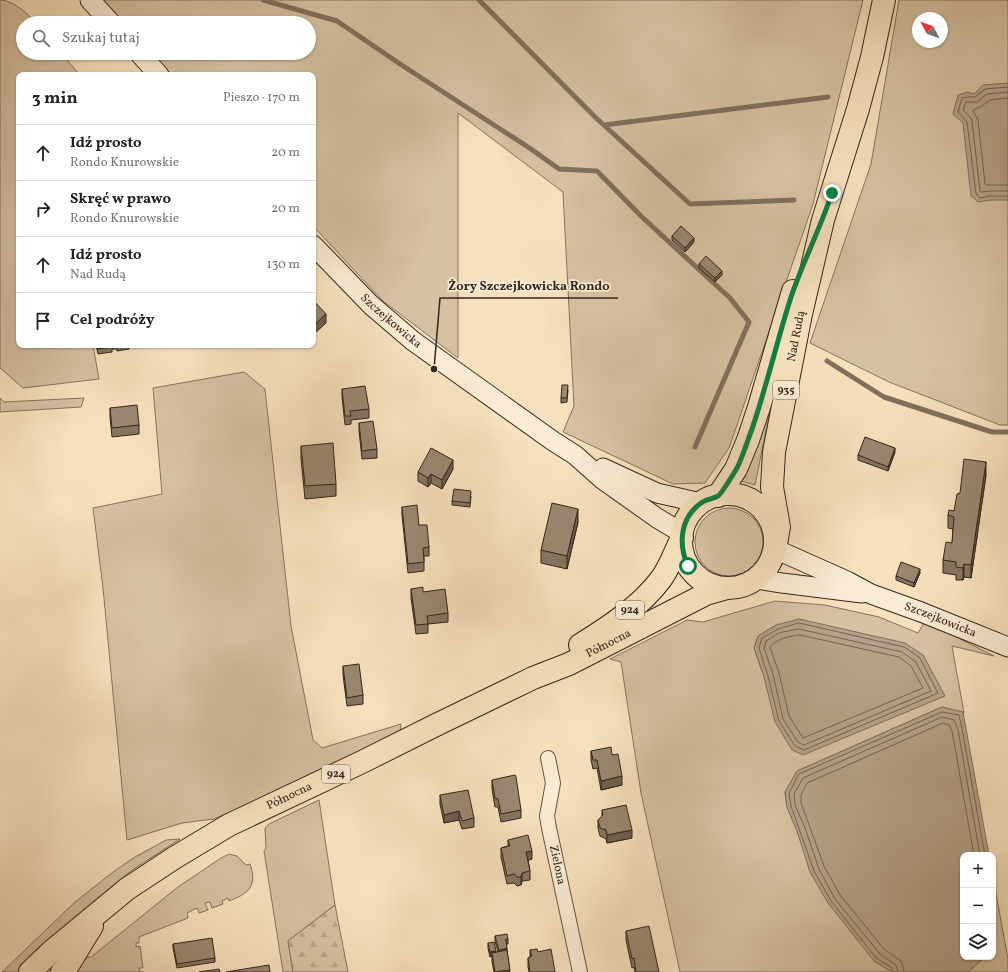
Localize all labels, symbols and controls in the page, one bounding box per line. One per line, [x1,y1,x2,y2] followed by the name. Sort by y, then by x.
[912,12,948,48] north arrow
[16,16,316,60] search box
[30,27,52,49] icon: search
[62,28,140,49] text: Szukaj tutaj
[32,87,78,110] text: 3 min
[223,89,300,107] text: Pieszo · 170 m
[70,133,142,154] text: Idź prosto
[32,142,54,164] icon: ahead
[271,144,300,162] text: 20 m
[70,154,179,172] text: Rondo Knurowskie
[823,184,841,202] route end
[70,189,171,210] text: Skręć w prawo
[32,198,54,220] icon: right
[271,200,300,218] text: 20 m
[70,210,179,228] text: Rondo Knurowskie
[70,245,142,266] text: Idź prosto
[32,254,54,276] icon: ahead
[267,256,300,274] text: 130 m
[70,266,126,284] text: Nad Rudą
[440,273,618,298] callout: Żory Szczejkowicka Rondo
[448,278,610,296] text: Żory Szczejkowicka Rondo
[356,290,424,352] street label: Szczejkowicka
[784,309,810,363] street label: Nad Rudą
[32,310,54,332] icon: arrive
[70,310,154,331] text: Cel podróży
[773,381,799,399] road number: 935
[679,557,697,575] route start
[902,599,979,641] street label: Szczejkowicka
[616,601,644,619] road number: 924
[583,626,634,662] street label: Północna
[322,765,350,783] road number: 924
[264,779,315,814] street label: Północna
[545,844,569,886] street label: Zielona
[960,852,996,960] map controls
[960,852,996,888] button: +
[960,888,996,924] button: −
[960,924,996,960] button: layers

